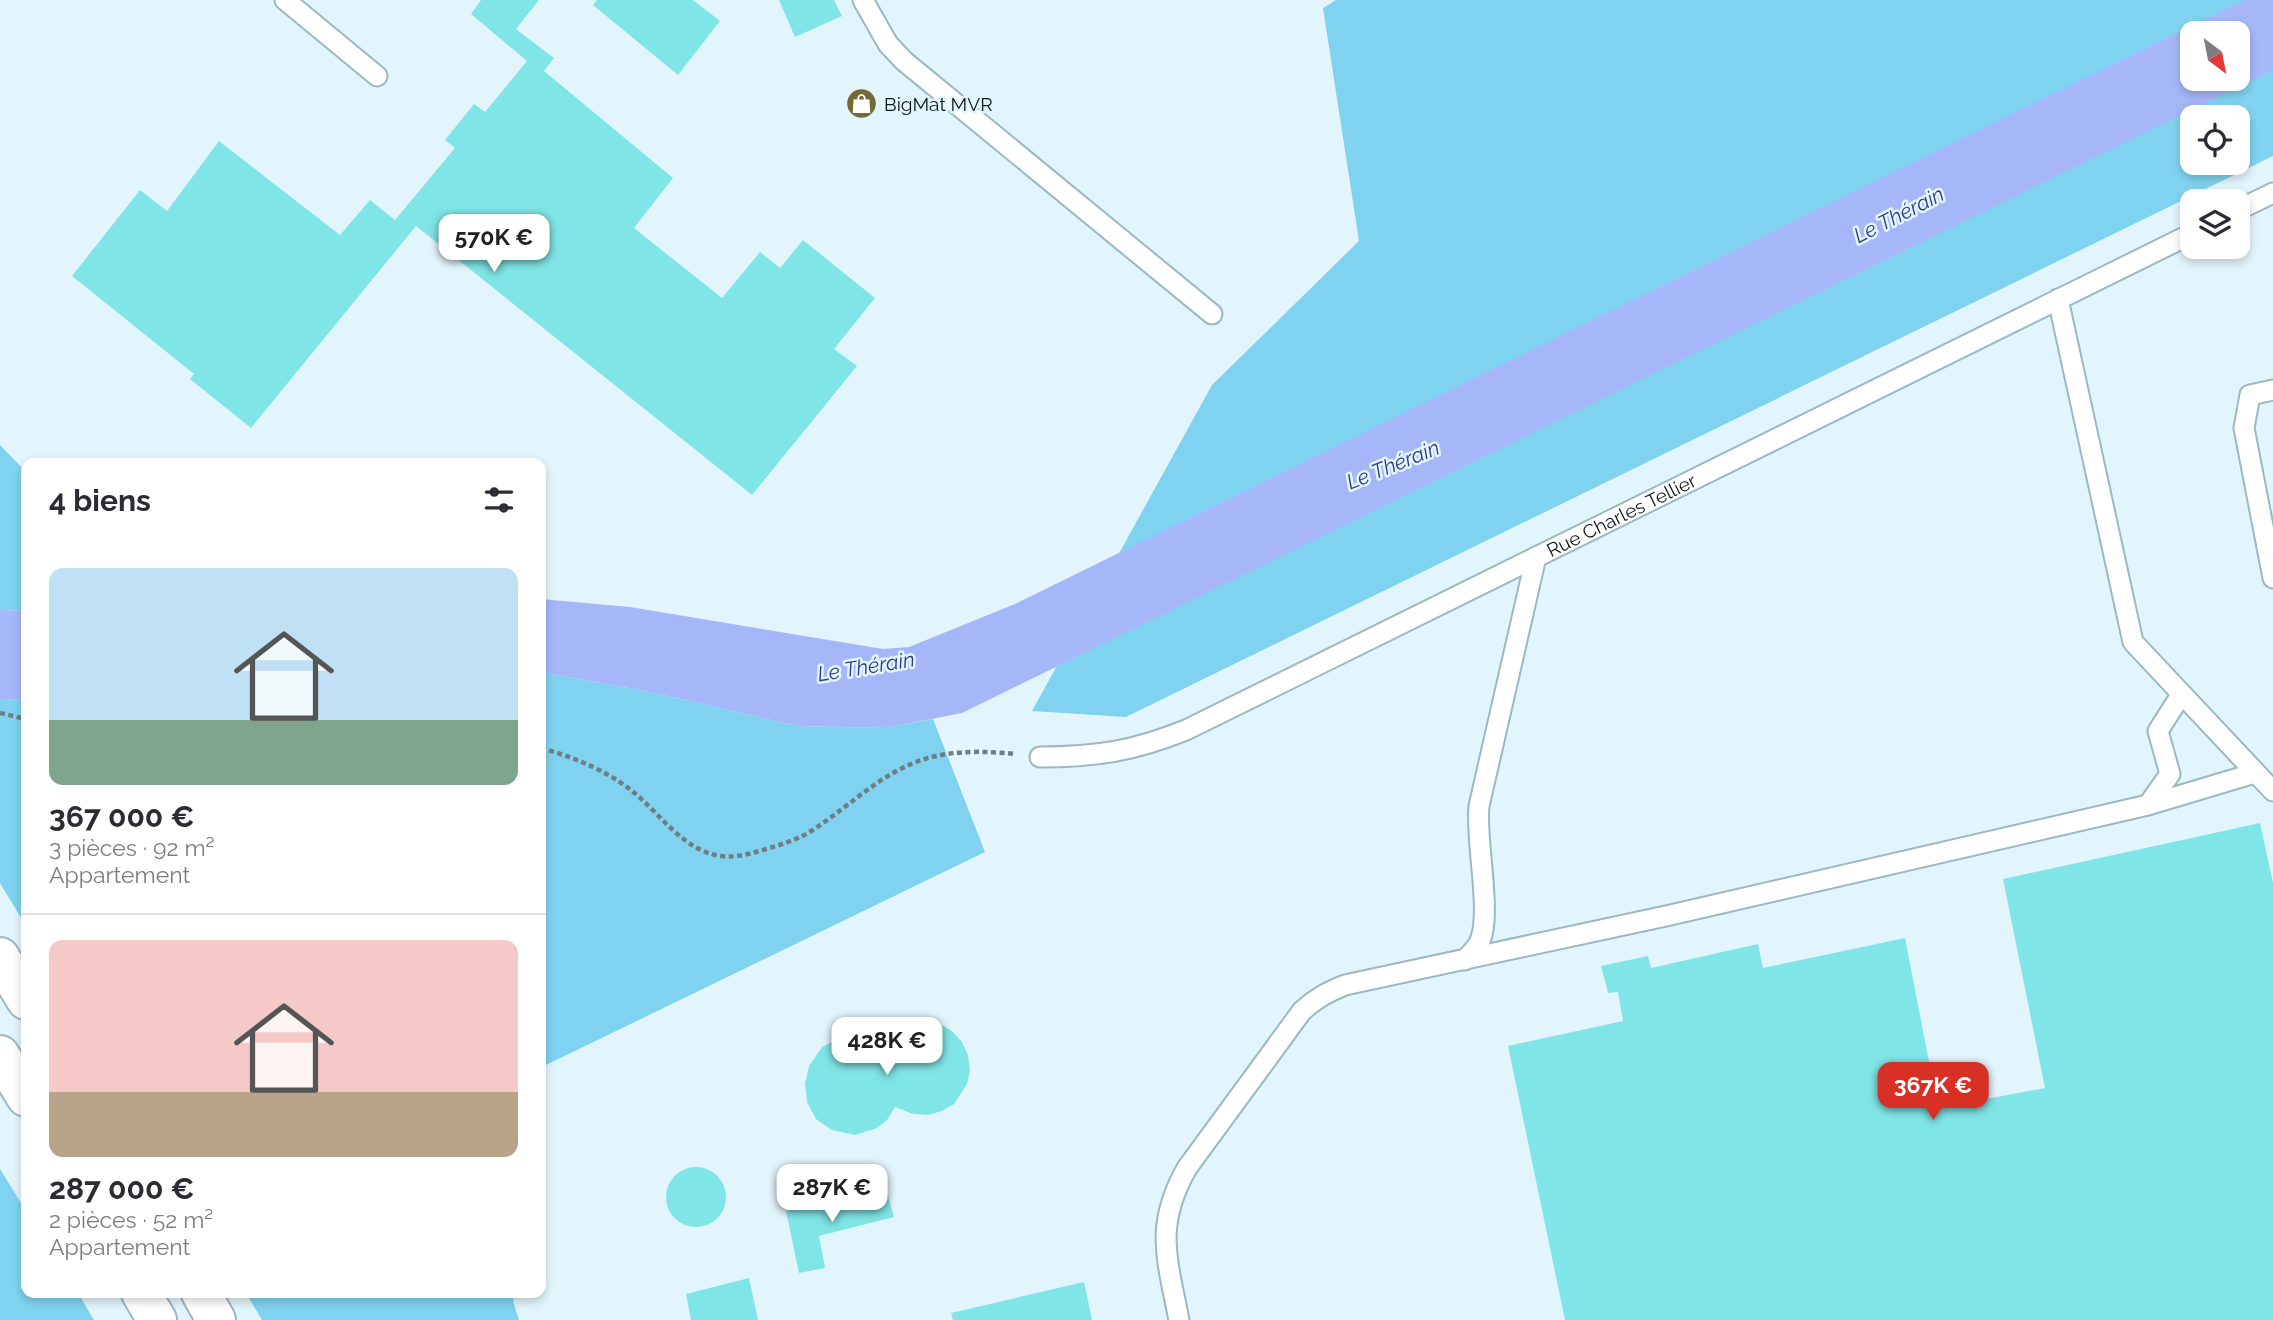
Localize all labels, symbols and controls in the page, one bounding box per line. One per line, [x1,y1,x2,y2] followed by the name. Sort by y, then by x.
[2180,21,2250,91] north arrow
[2180,21,2250,259] map controls
[844,87,878,121] shop icon: BigMat MVR
[884,93,993,115] place label: BigMat MVR
[2180,105,2250,175] button: locate
[1849,181,1948,248] water label: Le Thérain
[2180,189,2250,259] button: layers
[437,215,551,274] pin: 570K €
[455,223,533,250] text: 570K €
[1343,435,1443,494] water label: Le Thérain
[1543,469,1700,561] street label: Rue Charles Tellier
[480,481,518,519] icon: filters
[49,483,151,518] text: 4 biens
[221,613,347,739] icon: home
[816,646,916,687] water label: Le Thérain
[49,799,194,834] text: 367 000 €
[49,834,214,861] text: 3 pièces · 92 m²
[49,861,190,888] text: Appartement
[221,985,347,1111] icon: home
[830,1018,944,1077] pin: 428K €
[848,1026,926,1053] text: 428K €
[1876,1062,1990,1122] pin: 367K €
[1894,1071,1972,1098] text: 367K €
[775,1164,889,1224] pin: 287K €
[49,1171,194,1206] text: 287 000 €
[793,1173,871,1200] text: 287K €
[49,1206,213,1233] text: 2 pièces · 52 m²
[49,1233,190,1260] text: Appartement

